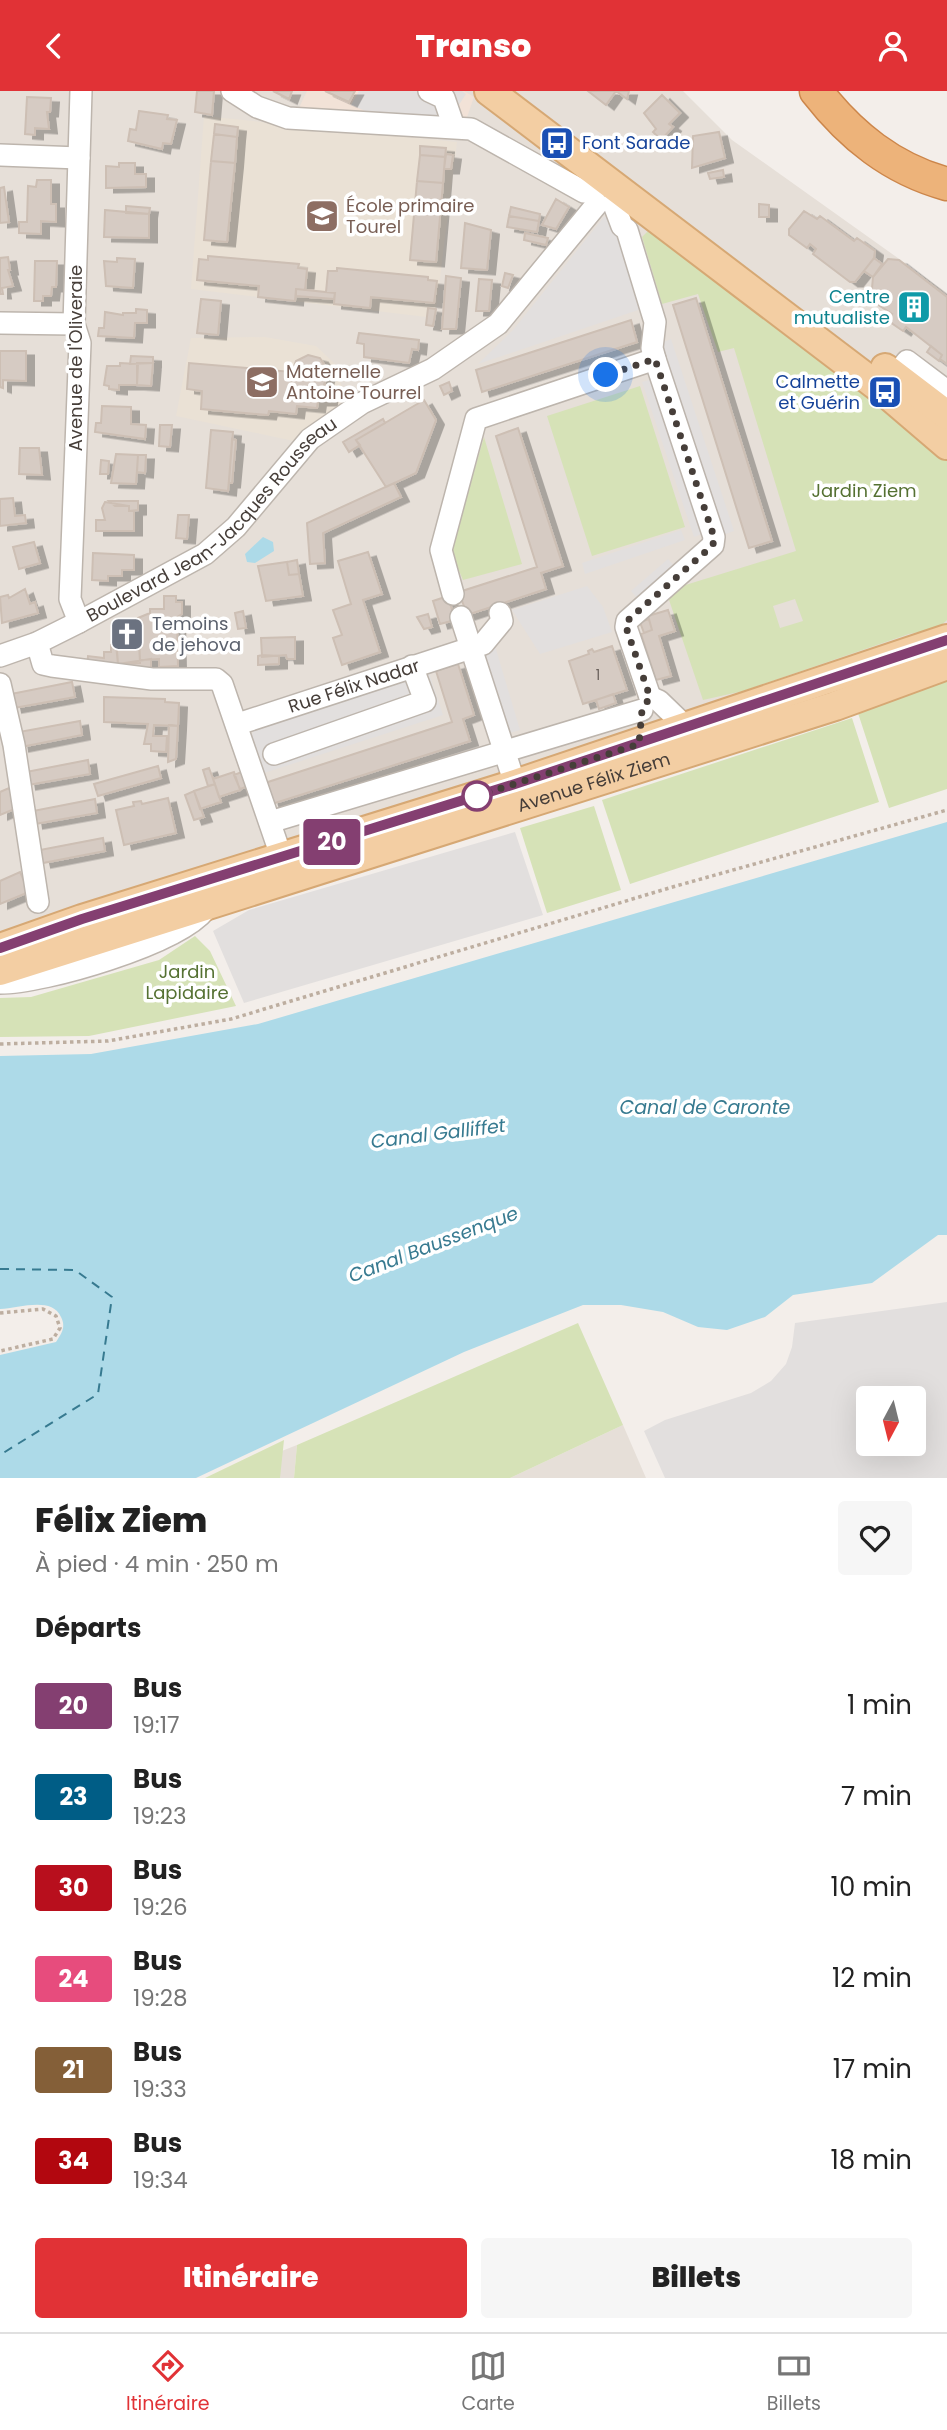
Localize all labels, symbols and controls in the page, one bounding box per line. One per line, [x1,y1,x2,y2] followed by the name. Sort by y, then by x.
[416,23,531,68] text: Transo
[35,27,73,65] icon: back
[874,27,912,65] icon: person
[538,124,576,162] bus stop icon: Font Sarade
[582,130,690,155] place label: Font Sarade
[346,193,474,239] place label: École primaire Tourel
[303,197,341,235] school or university icon: École primaire Tourel
[63,265,88,451] street label: Avenue de l'Oliveraie
[794,284,890,330] place label: Centre mutualiste
[895,288,933,326] building icon: Centre mutualiste
[588,357,623,392] your location
[286,359,421,405] place label: Maternelle Antoine Tourrel
[243,363,281,401] school or university icon: Maternelle Antoine Tourrel
[776,369,860,415] place label: Calmette et Guérin
[866,373,904,411] bus stop icon: Calmette et Guérin
[82,411,342,628] street label: Boulevard Jean-Jacques Rousseau
[811,478,917,503] park label: Jardin Ziem
[152,611,241,657] place label: Temoins de jehova
[108,615,146,653] church icon: Temoins de jehova
[285,652,423,719] street label: Rue Félix Nadar
[596,665,600,685] house number: 1
[514,746,673,818] street label: Avenue Félix Ziem
[462,781,492,811] unlabelled marker
[300,819,364,865] line badge: 20
[317,825,347,858] text: 20
[145,959,229,1005] park label: Jardin Lapidaire
[620,1094,791,1121] water label: Canal de Caronte
[369,1112,508,1155] water label: Canal Galliffet
[344,1200,522,1289] water label: Canal Baussenque
[856,1386,926,1456] north arrow
[856,1386,926,1456] map controls
[35,1497,207,1544] text: Félix Ziem
[838,1501,912,1575] button: heart
[35,1548,279,1580] text: À pied · 4 min · 250 m
[35,1610,141,1646] text: Départs
[133,1670,182,1706] text: Bus
[847,1687,912,1723] text: 1 min
[59,1689,88,1722] text: 20
[133,1709,180,1741] text: 19:17
[133,1761,182,1797] text: Bus
[841,1778,912,1814] text: 7 min
[59,1780,88,1813] text: 23
[133,1800,187,1832] text: 19:23
[133,1852,182,1888] text: Bus
[831,1869,912,1905] text: 10 min
[58,1871,89,1904] text: 30
[133,1891,188,1923] text: 19:26
[133,1943,182,1979] text: Bus
[832,1960,912,1996] text: 12 min
[59,1962,88,1995] text: 24
[133,1982,188,2014] text: 19:28
[133,2034,182,2070] text: Bus
[833,2051,912,2087] text: 17 min
[62,2053,85,2086] text: 21
[133,2073,187,2105] text: 19:33
[133,2125,182,2161] text: Bus
[831,2142,912,2178] text: 18 min
[58,2144,89,2177] text: 34
[133,2164,188,2196] text: 19:34
[35,2238,467,2318] button: Itinéraire
[481,2238,912,2318] button: Billets
[126,2347,210,2418] tab: Itinéraire
[462,2347,515,2418] tab: Carte
[767,2347,821,2418] tab: Billets

